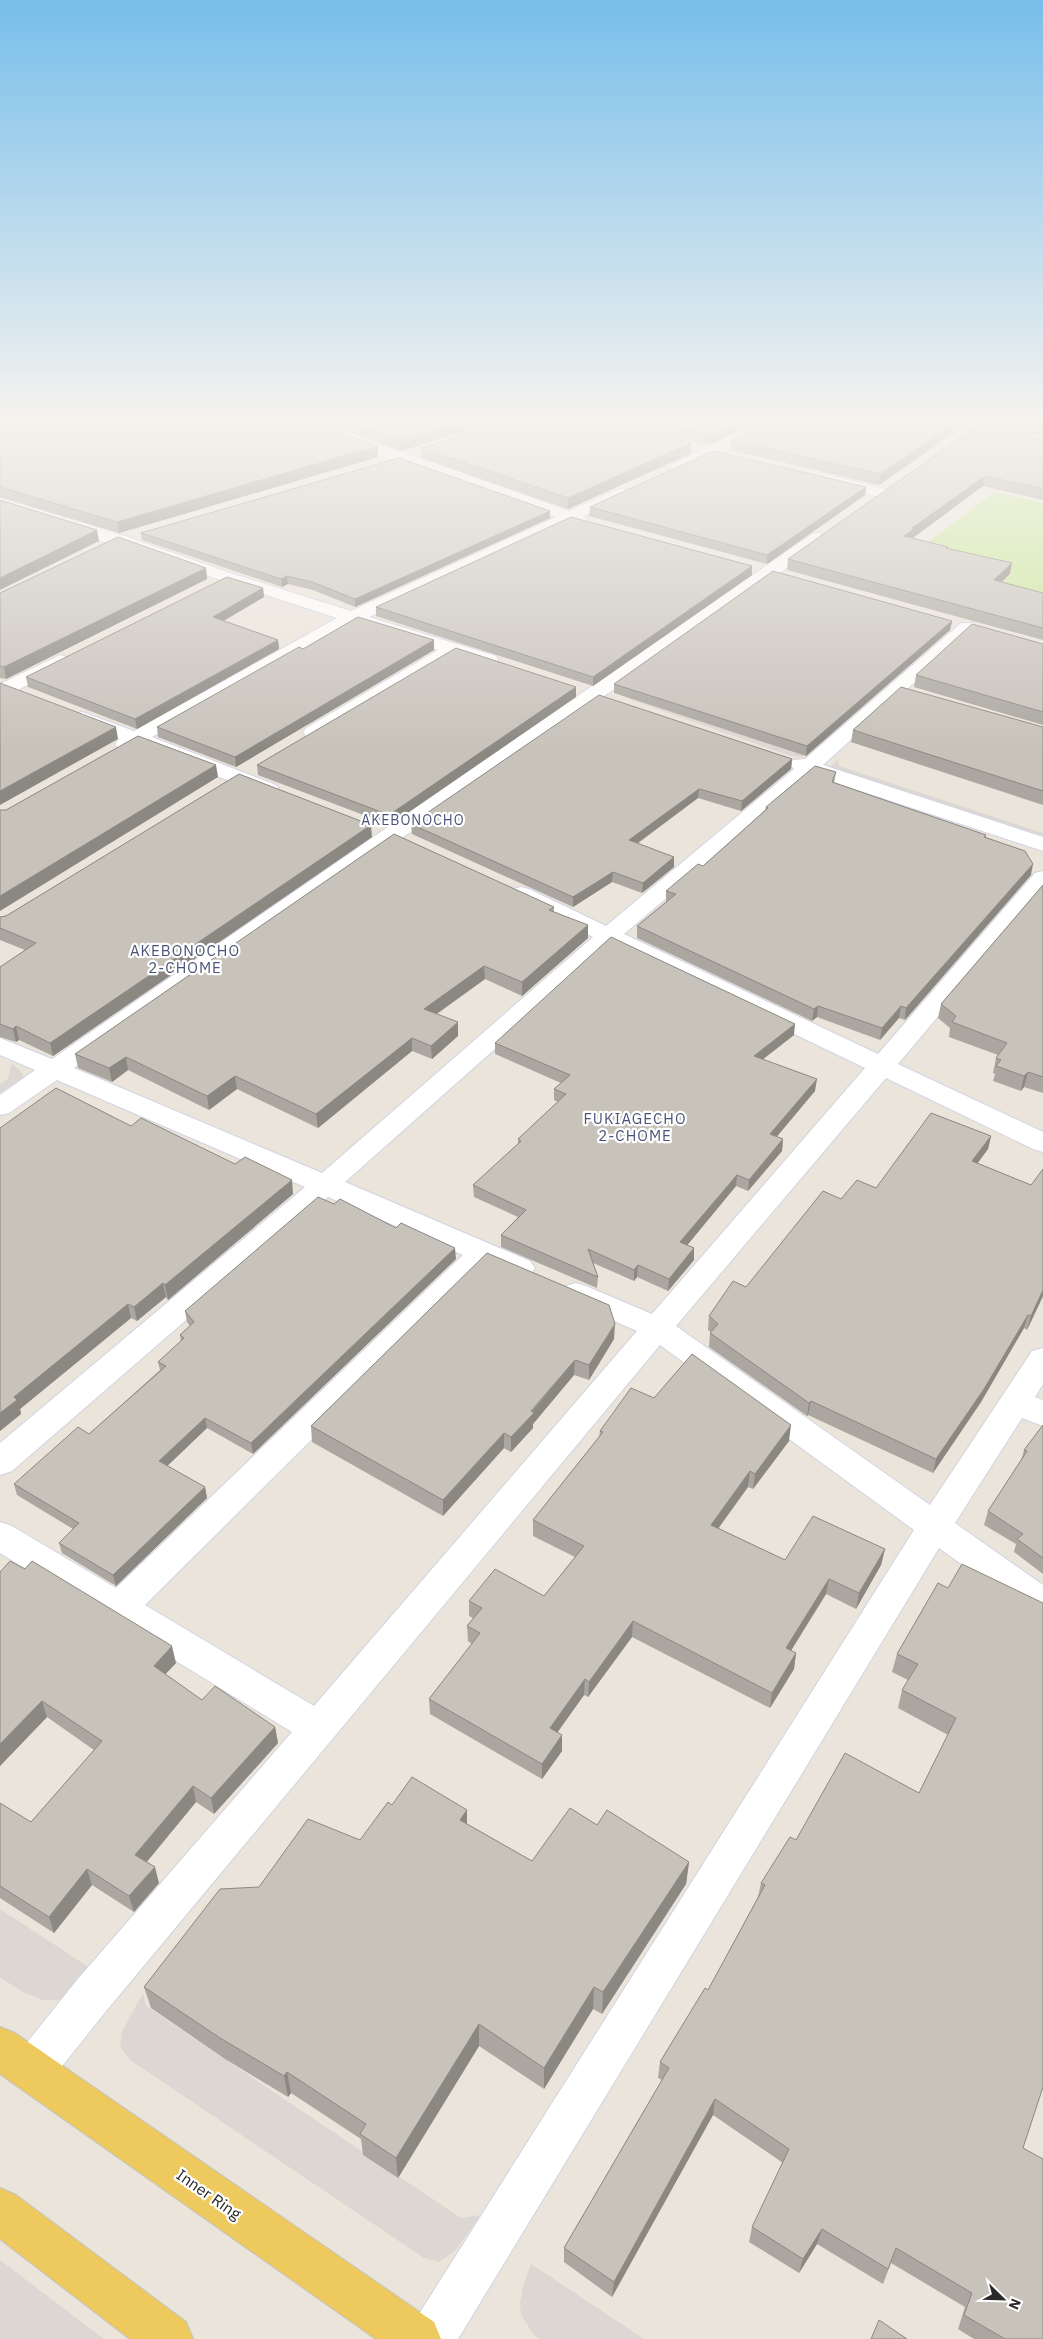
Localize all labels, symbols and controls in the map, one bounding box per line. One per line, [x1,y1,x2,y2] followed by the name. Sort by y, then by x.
[361,811,465,829] district label: AKEBONOCHO
[130,941,240,977] district label: AKEBONOCHO 2-CHOME
[583,1109,687,1145] district label: FUKIAGECHO 2-CHOME
[173,2164,246,2224] street label: Inner Ring
[978,2274,1028,2324] north arrow
[1005,2296,1025,2312] text: N

